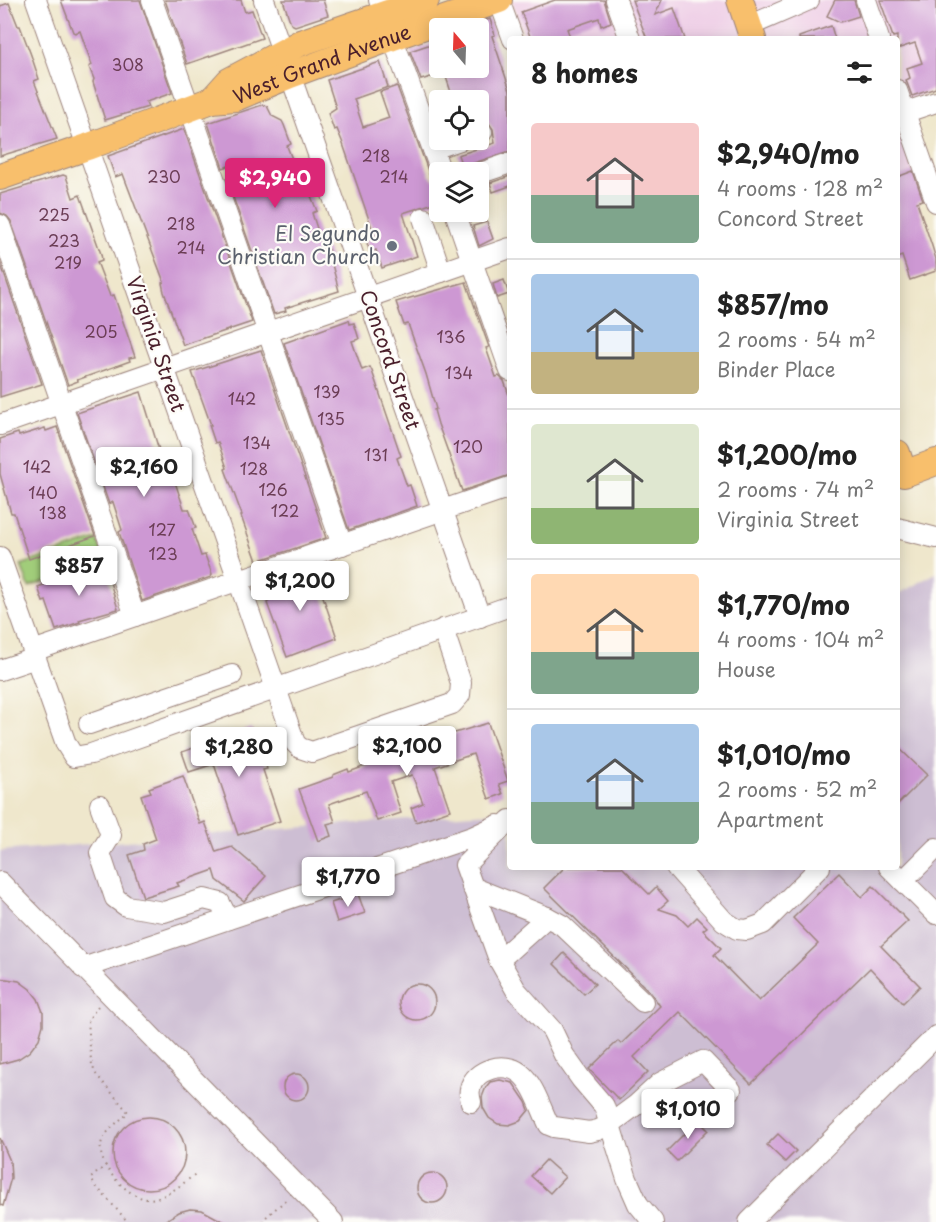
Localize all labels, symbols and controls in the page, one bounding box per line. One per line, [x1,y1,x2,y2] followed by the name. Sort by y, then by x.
[228,16,415,111] street label: West Grand Avenue
[429,18,489,78] north arrow
[429,18,489,222] map controls
[112,52,144,76] house number: 308
[531,53,638,92] text: 8 homes
[843,56,876,89] icon: filters
[429,90,489,150] button: locate
[717,134,859,173] text: $2,940/mo
[361,143,391,167] house number: 218
[579,147,651,219] icon: home
[226,158,324,209] pin: $2,940
[239,162,311,192] text: $2,940
[429,162,489,222] button: layers
[147,164,181,188] house number: 230
[379,164,409,188] house number: 214
[717,173,883,203] text: 4 rooms · 128 m²
[38,202,70,226] house number: 225
[717,203,863,233] text: Concord Street
[166,211,196,235] house number: 218
[217,218,380,271] place label: El Segundo Christian Church
[48,228,80,252] house number: 223
[176,235,206,259] house number: 214
[385,239,399,253] marker: El Segundo Christian Church
[54,250,82,274] house number: 219
[120,272,194,416] street label: Virginia Street
[717,285,829,324] text: $857/mo
[353,286,429,434] street label: Concord Street
[579,298,651,370] icon: home
[84,319,118,343] house number: 205
[436,324,466,348] house number: 136
[717,324,876,354] text: 2 rooms · 54 m²
[717,354,835,384] text: Binder Place
[445,360,473,384] house number: 134
[314,379,340,403] house number: 139
[228,386,256,410] house number: 142
[317,406,345,430] house number: 135
[243,430,271,454] house number: 134
[453,434,483,458] house number: 120
[717,435,857,474] text: $1,200/mo
[364,442,388,466] house number: 131
[95,447,193,498] pin: $2,160
[579,448,651,520] icon: home
[110,451,178,481] text: $2,160
[23,454,51,478] house number: 142
[240,456,268,480] house number: 128
[717,474,874,504] text: 2 rooms · 74 m²
[258,477,288,501] house number: 126
[28,480,58,504] house number: 140
[271,498,299,522] house number: 122
[39,500,67,524] house number: 138
[717,504,859,534] text: Virginia Street
[148,517,176,541] house number: 127
[148,541,178,565] house number: 123
[43,546,115,597] pin: $857
[54,550,104,580] text: $857
[251,561,349,612] pin: $1,200
[265,565,335,595] text: $1,200
[717,585,850,624] text: $1,770/mo
[579,598,651,670] icon: home
[717,624,884,654] text: 4 rooms · 104 m²
[717,654,776,684] text: House
[358,726,456,777] pin: $2,100
[190,727,288,778] pin: $1,280
[372,730,442,760] text: $2,100
[205,731,273,761] text: $1,280
[717,735,851,774] text: $1,010/mo
[579,748,651,820] icon: home
[717,774,877,804] text: 2 rooms · 52 m²
[717,804,824,834] text: Apartment
[299,857,397,908] pin: $1,770
[316,861,380,891] text: $1,770
[639,1089,737,1140] pin: $1,010
[655,1093,721,1123] text: $1,010

